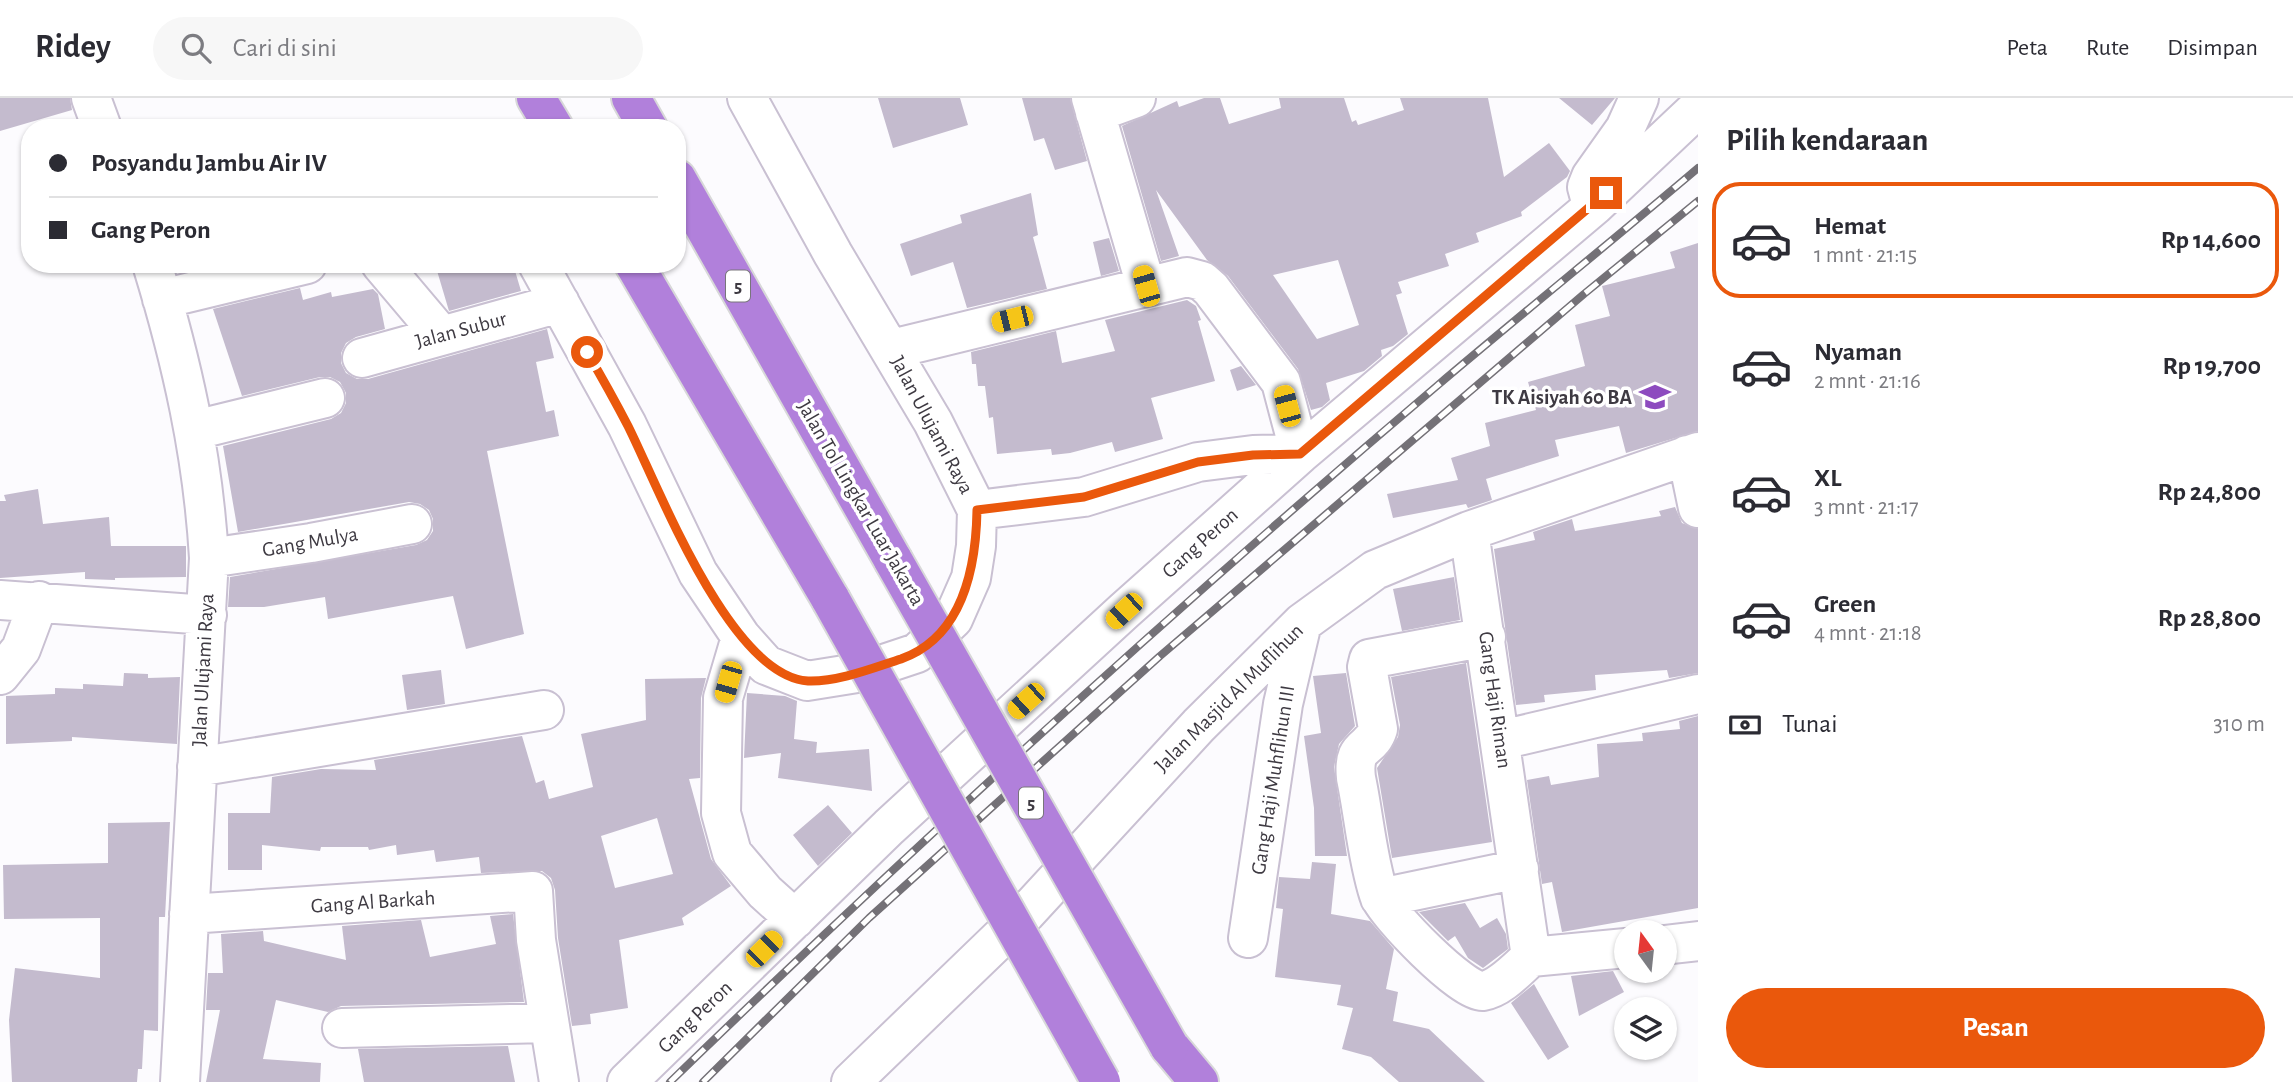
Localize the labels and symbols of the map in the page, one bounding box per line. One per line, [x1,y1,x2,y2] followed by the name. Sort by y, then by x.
[1590,177,1622,209] route end
[1131,263,1162,309] car
[726,270,750,302] road number: 5
[990,304,1035,334] car
[413,308,509,352] street label: Jalan Subur
[571,336,603,368] route start
[887,352,977,498] street label: Jalan Ulujami Raya
[1638,380,1672,414] school or university icon: TK Aisiyah 60 BA
[1272,383,1303,429] car
[1492,387,1632,408] place label: TK Aisiyah 60 BA
[794,397,929,609] street label: Jalan Tol Lingkar Luar Jakarta
[1158,504,1242,582] street label: Gang Peron
[261,523,360,561] street label: Gang Mulya
[1102,589,1147,633] car
[189,593,218,747] street label: Jalan Ulujami Raya
[1151,620,1307,776] street label: Jalan Masjid Al Muflihun
[1475,630,1515,770] street label: Gang Haji Riman
[713,659,744,705] car
[1004,679,1049,723] car
[1248,684,1298,876] street label: Gang Haji Muhflihun III
[1019,788,1043,818] road number: 5
[310,887,436,917] street label: Gang Al Barkah
[1614,920,1676,984] north arrow
[742,927,787,971] car
[654,977,736,1057] street label: Gang Peron

